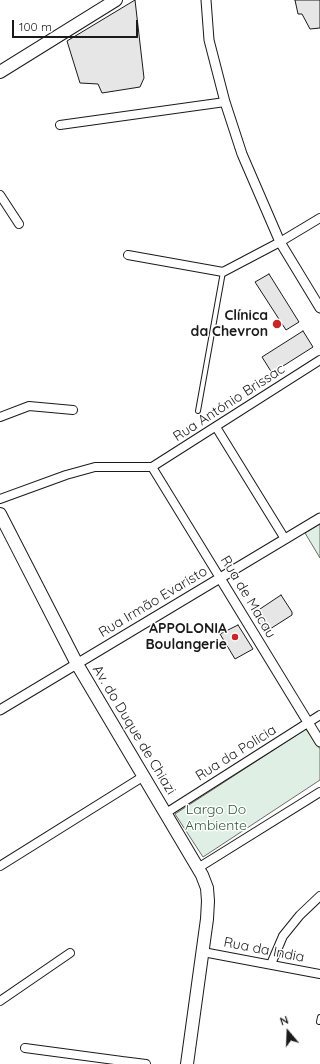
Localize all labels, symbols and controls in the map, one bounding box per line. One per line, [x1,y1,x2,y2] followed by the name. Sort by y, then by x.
[14,12,140,38] scale bar
[19,19,52,34] text: 100 m
[191,308,268,340] place label: Clínica da Chevron
[271,318,283,330] marker: Clínica da Chevron
[170,361,288,445] street label: Rua António Brissac
[217,553,279,641] street label: Rua de Macau
[96,563,210,641] street label: Rua Irmão Evaristo
[145,621,227,654] place label: APPOLONIA Boulangerie
[230,632,240,642] marker: APPOLONIA Boulangerie
[89,662,179,798] street label: Av. do Duque de Chiazi
[193,722,279,784] street label: Rua da Policia
[185,802,247,834] park label: Largo Do Ambiente
[222,934,306,966] street label: Rua da India
[268,1012,308,1052] north arrow
[278,1013,290,1029] text: N

